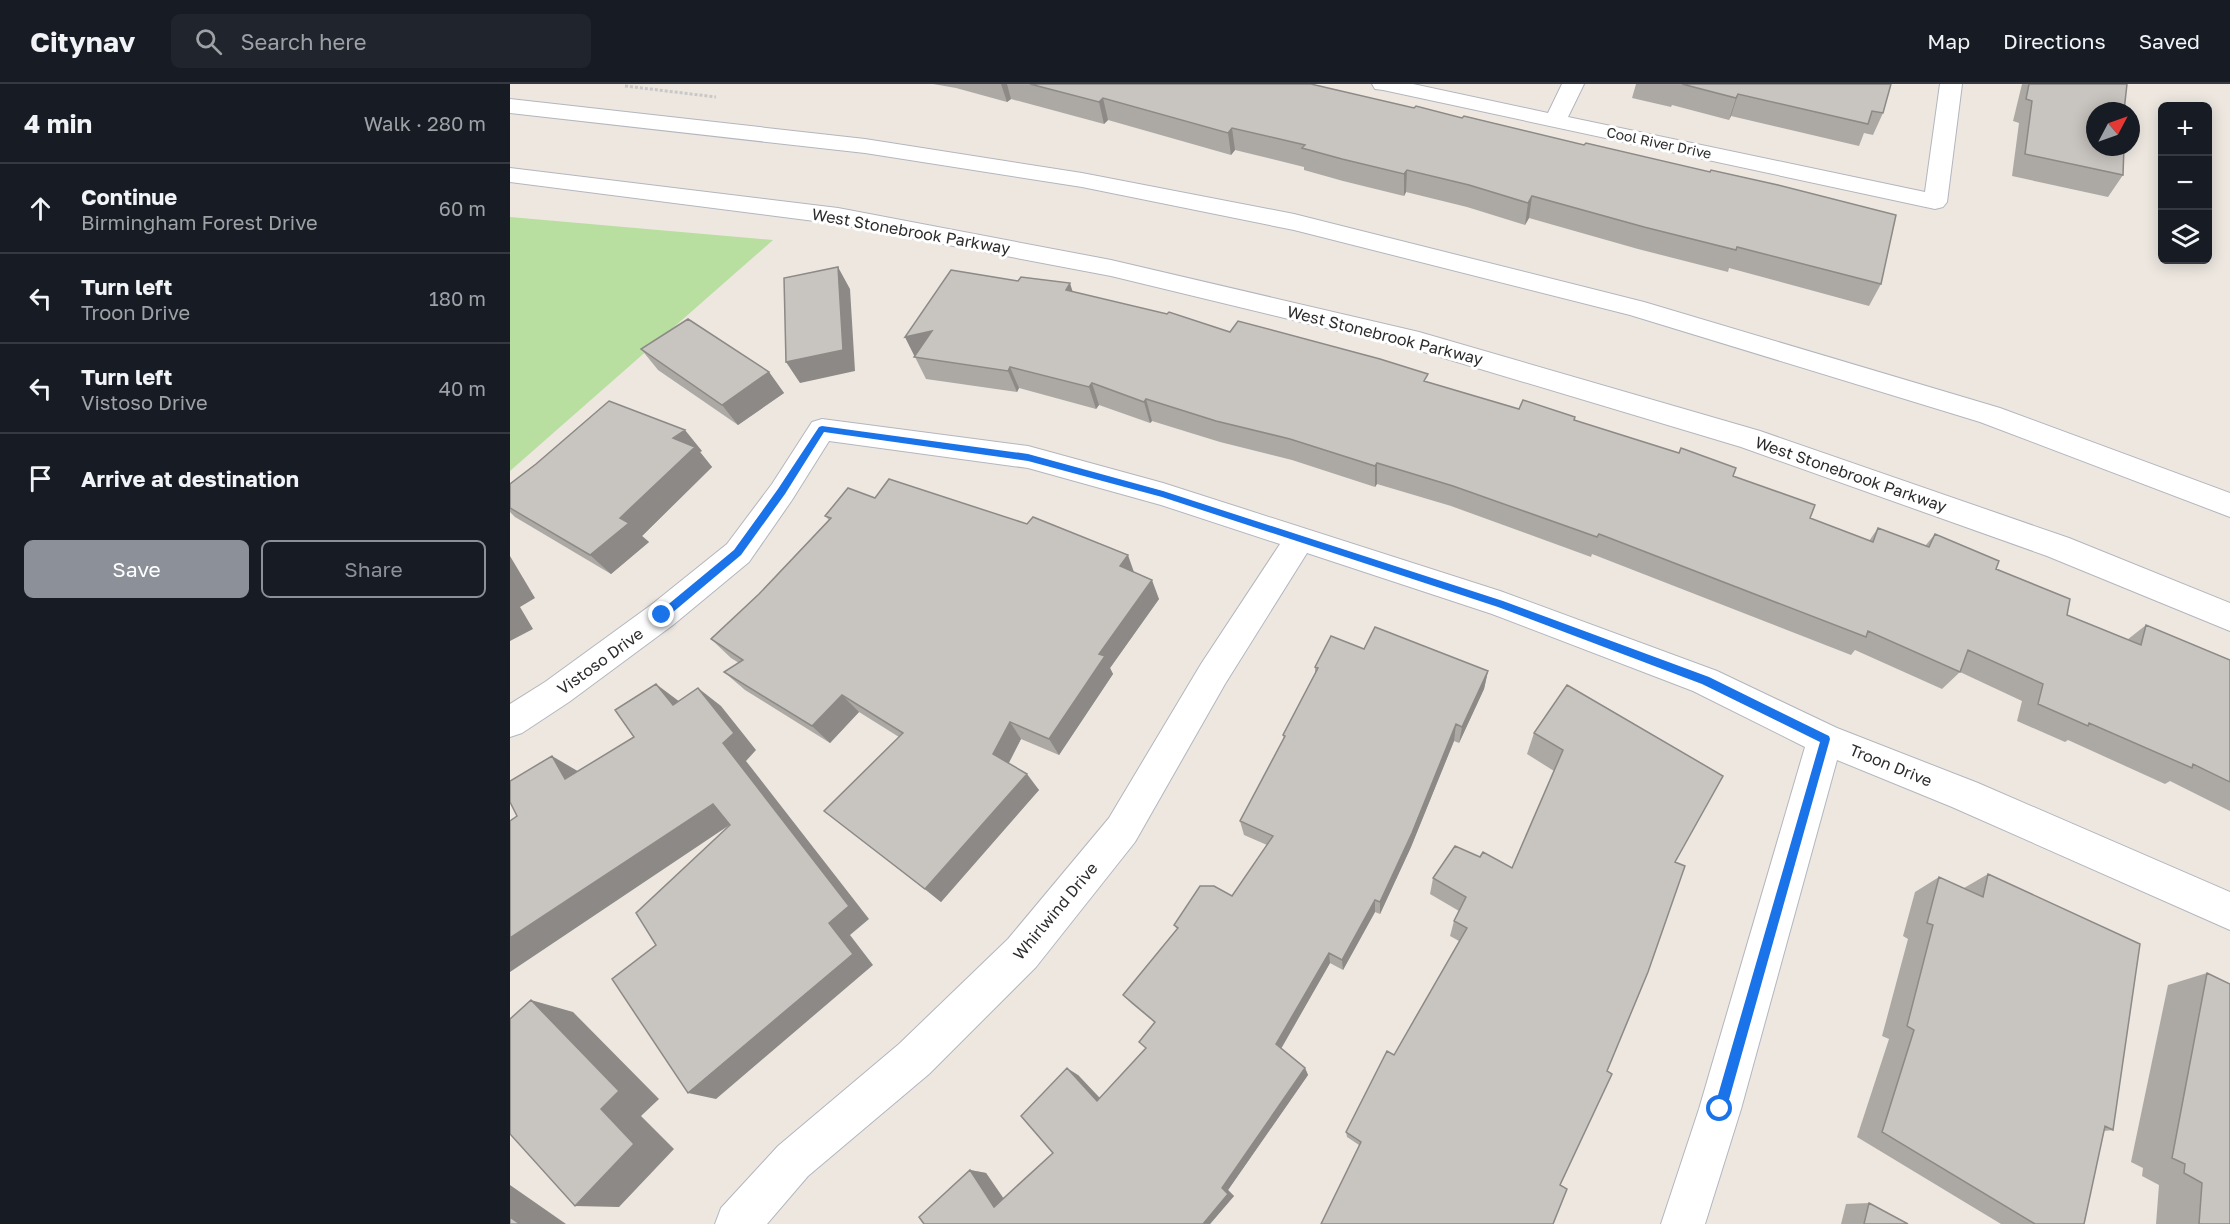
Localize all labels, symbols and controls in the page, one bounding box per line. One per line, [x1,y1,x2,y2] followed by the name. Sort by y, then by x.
[171,14,591,68] search box
[30,25,135,58] text: Citynav
[192,25,225,58] icon: search
[240,28,366,55] text: Search here
[1927,28,1970,54] text: Map
[2003,28,2106,54] text: Directions
[2139,28,2200,54] text: Saved
[2086,102,2140,156] north arrow
[2158,102,2212,264] map controls
[2158,102,2212,156] button: +
[24,108,92,139] text: 4 min
[364,111,486,135] text: Walk · 280 m
[1605,123,1713,162] street label: Cool River Drive
[2158,156,2212,210] button: −
[81,183,177,210] text: Continue
[24,192,57,225] icon: ahead
[439,196,486,220] text: 60 m
[810,204,1012,258] street label: West Stonebrook Parkway
[81,210,318,234] text: Birmingham Forest Drive
[2158,210,2212,264] button: layers
[81,273,172,300] text: Turn left
[24,282,57,315] icon: left
[429,286,486,310] text: 180 m
[81,300,190,324] text: Troon Drive
[1285,301,1485,369] street label: West Stonebrook Parkway
[81,363,172,390] text: Turn left
[24,372,57,405] icon: left
[439,376,486,400] text: 40 m
[81,390,208,414] text: Vistoso Drive
[1753,432,1949,516] street label: West Stonebrook Parkway
[24,462,57,495] icon: arrive
[81,465,299,492] text: Arrive at destination
[24,540,249,598] button: Save
[261,540,486,598] button: Share
[648,601,674,627] route end
[553,623,647,699] street label: Vistoso Drive
[1847,739,1935,791] street label: Troon Drive
[1008,858,1102,964] street label: Whirlwind Drive
[1706,1095,1732,1121] route start

